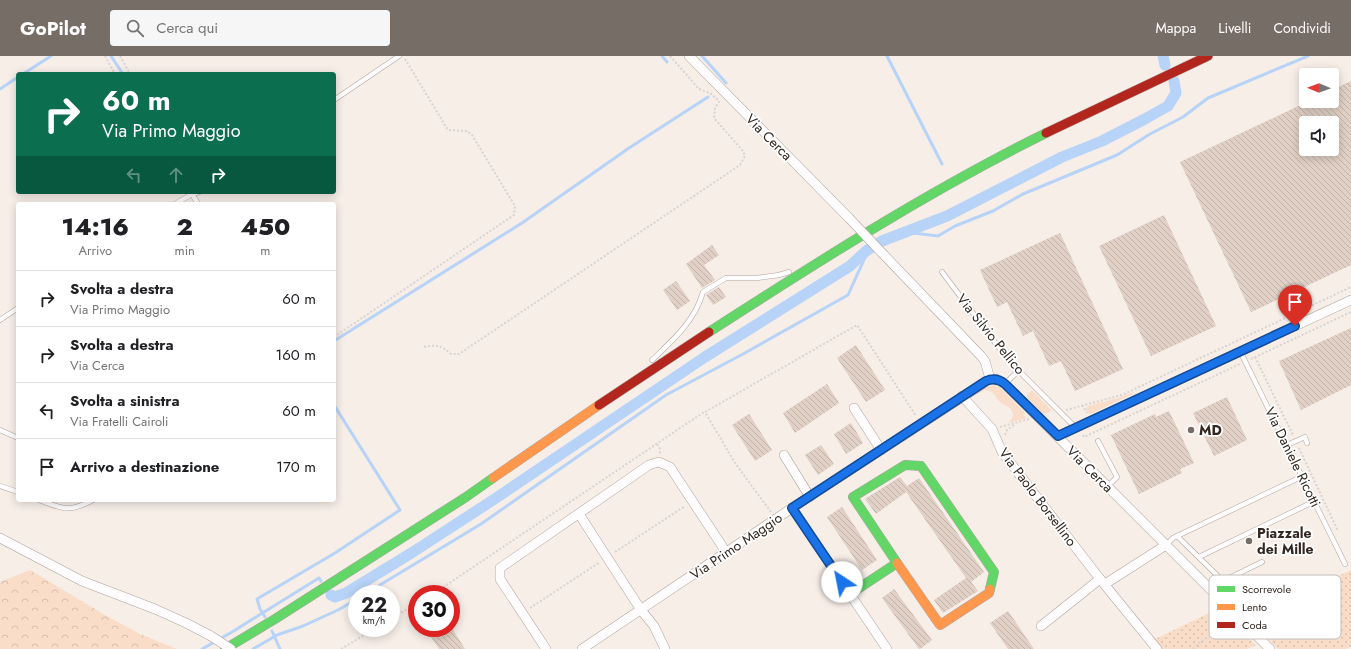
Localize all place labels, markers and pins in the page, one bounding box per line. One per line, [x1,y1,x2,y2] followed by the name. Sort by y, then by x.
[1278,285,1312,326] pin
[1199,420,1222,440] place label: MD
[1186,425,1196,435] marker: MD
[1257,523,1314,559] place label: Piazzale dei Mille
[1244,536,1254,546] marker: Piazzale dei Mille

